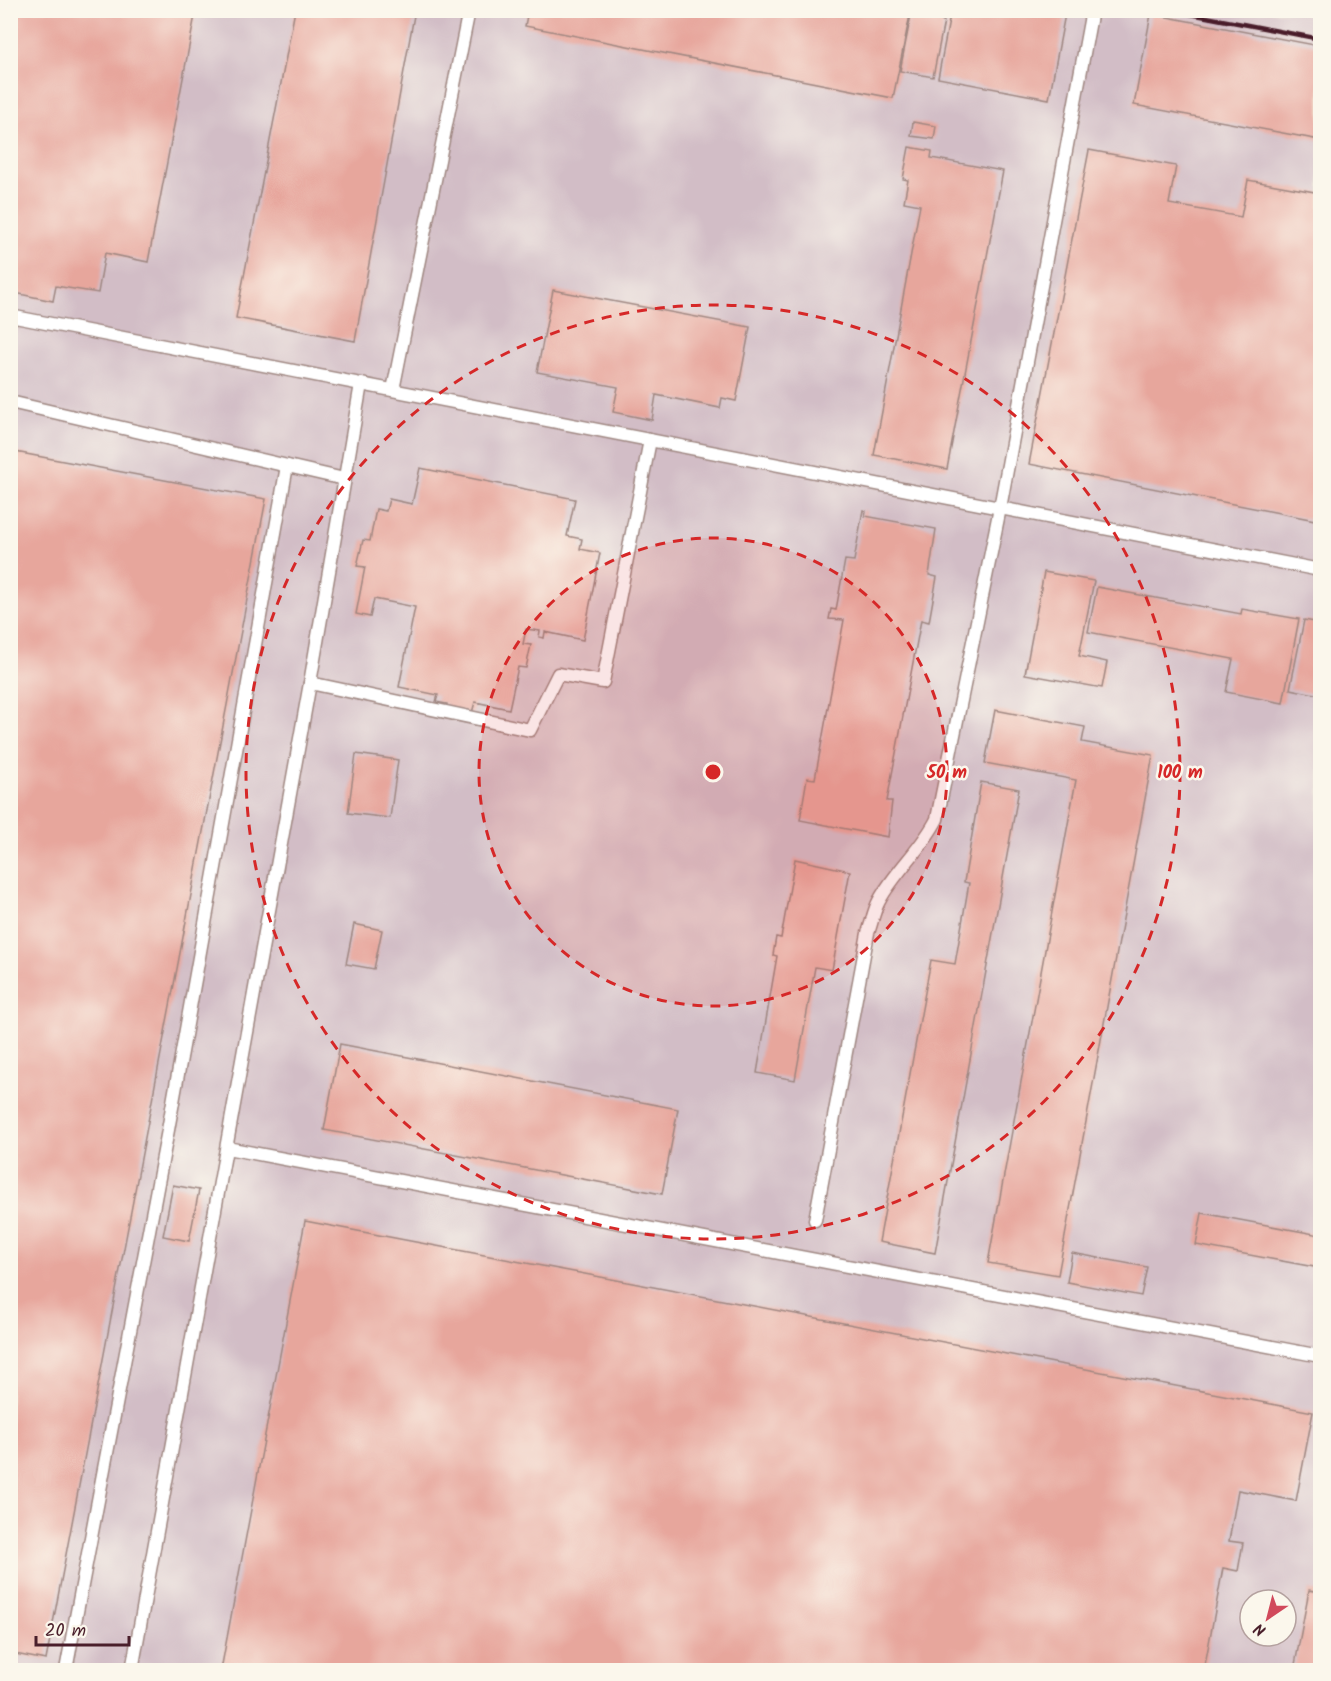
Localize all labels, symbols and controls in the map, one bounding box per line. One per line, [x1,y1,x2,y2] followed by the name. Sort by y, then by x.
[926,759,967,788] text: 50 m
[1157,759,1203,788] text: 100 m
[703,762,723,782] centre of rings
[1238,1588,1298,1648] north arrow
[36,1609,129,1647] scale bar
[1249,1616,1272,1642] text: N
[45,1617,86,1646] text: 20 m

